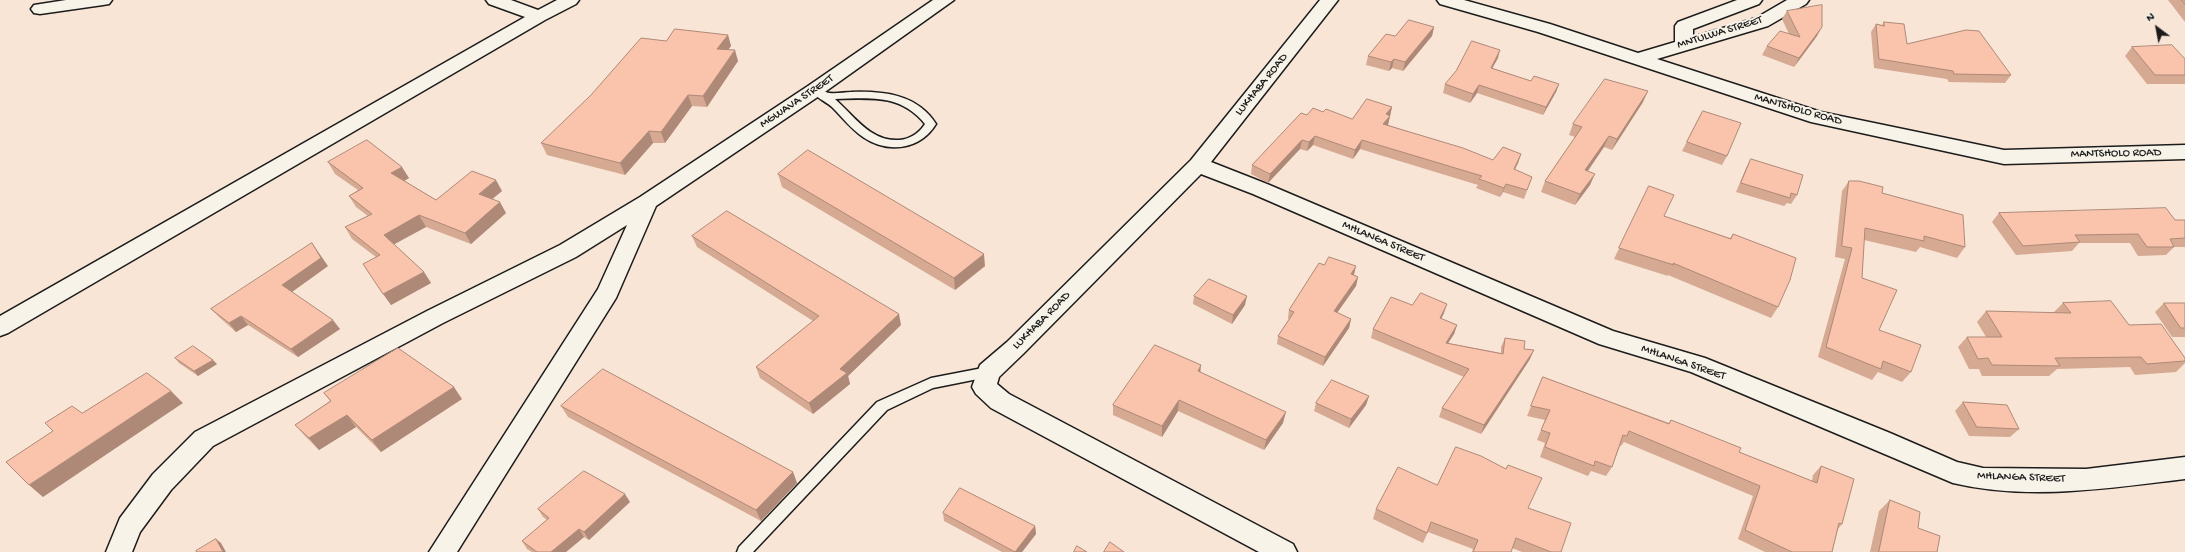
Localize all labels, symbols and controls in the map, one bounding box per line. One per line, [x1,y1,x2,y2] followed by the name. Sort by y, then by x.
[2137,8,2177,48] north arrow
[2144,11,2157,25] text: N
[1676,13,1764,53] street label: MNTULWA STREET
[1232,51,1292,119] street label: LUKHABA ROAD
[757,72,837,132] street label: MGWAVA STREET
[1753,91,1843,129] street label: MANTSHOLO ROAD
[2071,146,2161,162] street label: MANTSHOLO ROAD
[1340,218,1426,266] street label: MHLANGA STREET
[1010,289,1074,353] street label: LUKHABA ROAD
[1639,342,1727,384] street label: MHLANGA STREET
[1977,469,2065,487] street label: MHLANGA STREET

